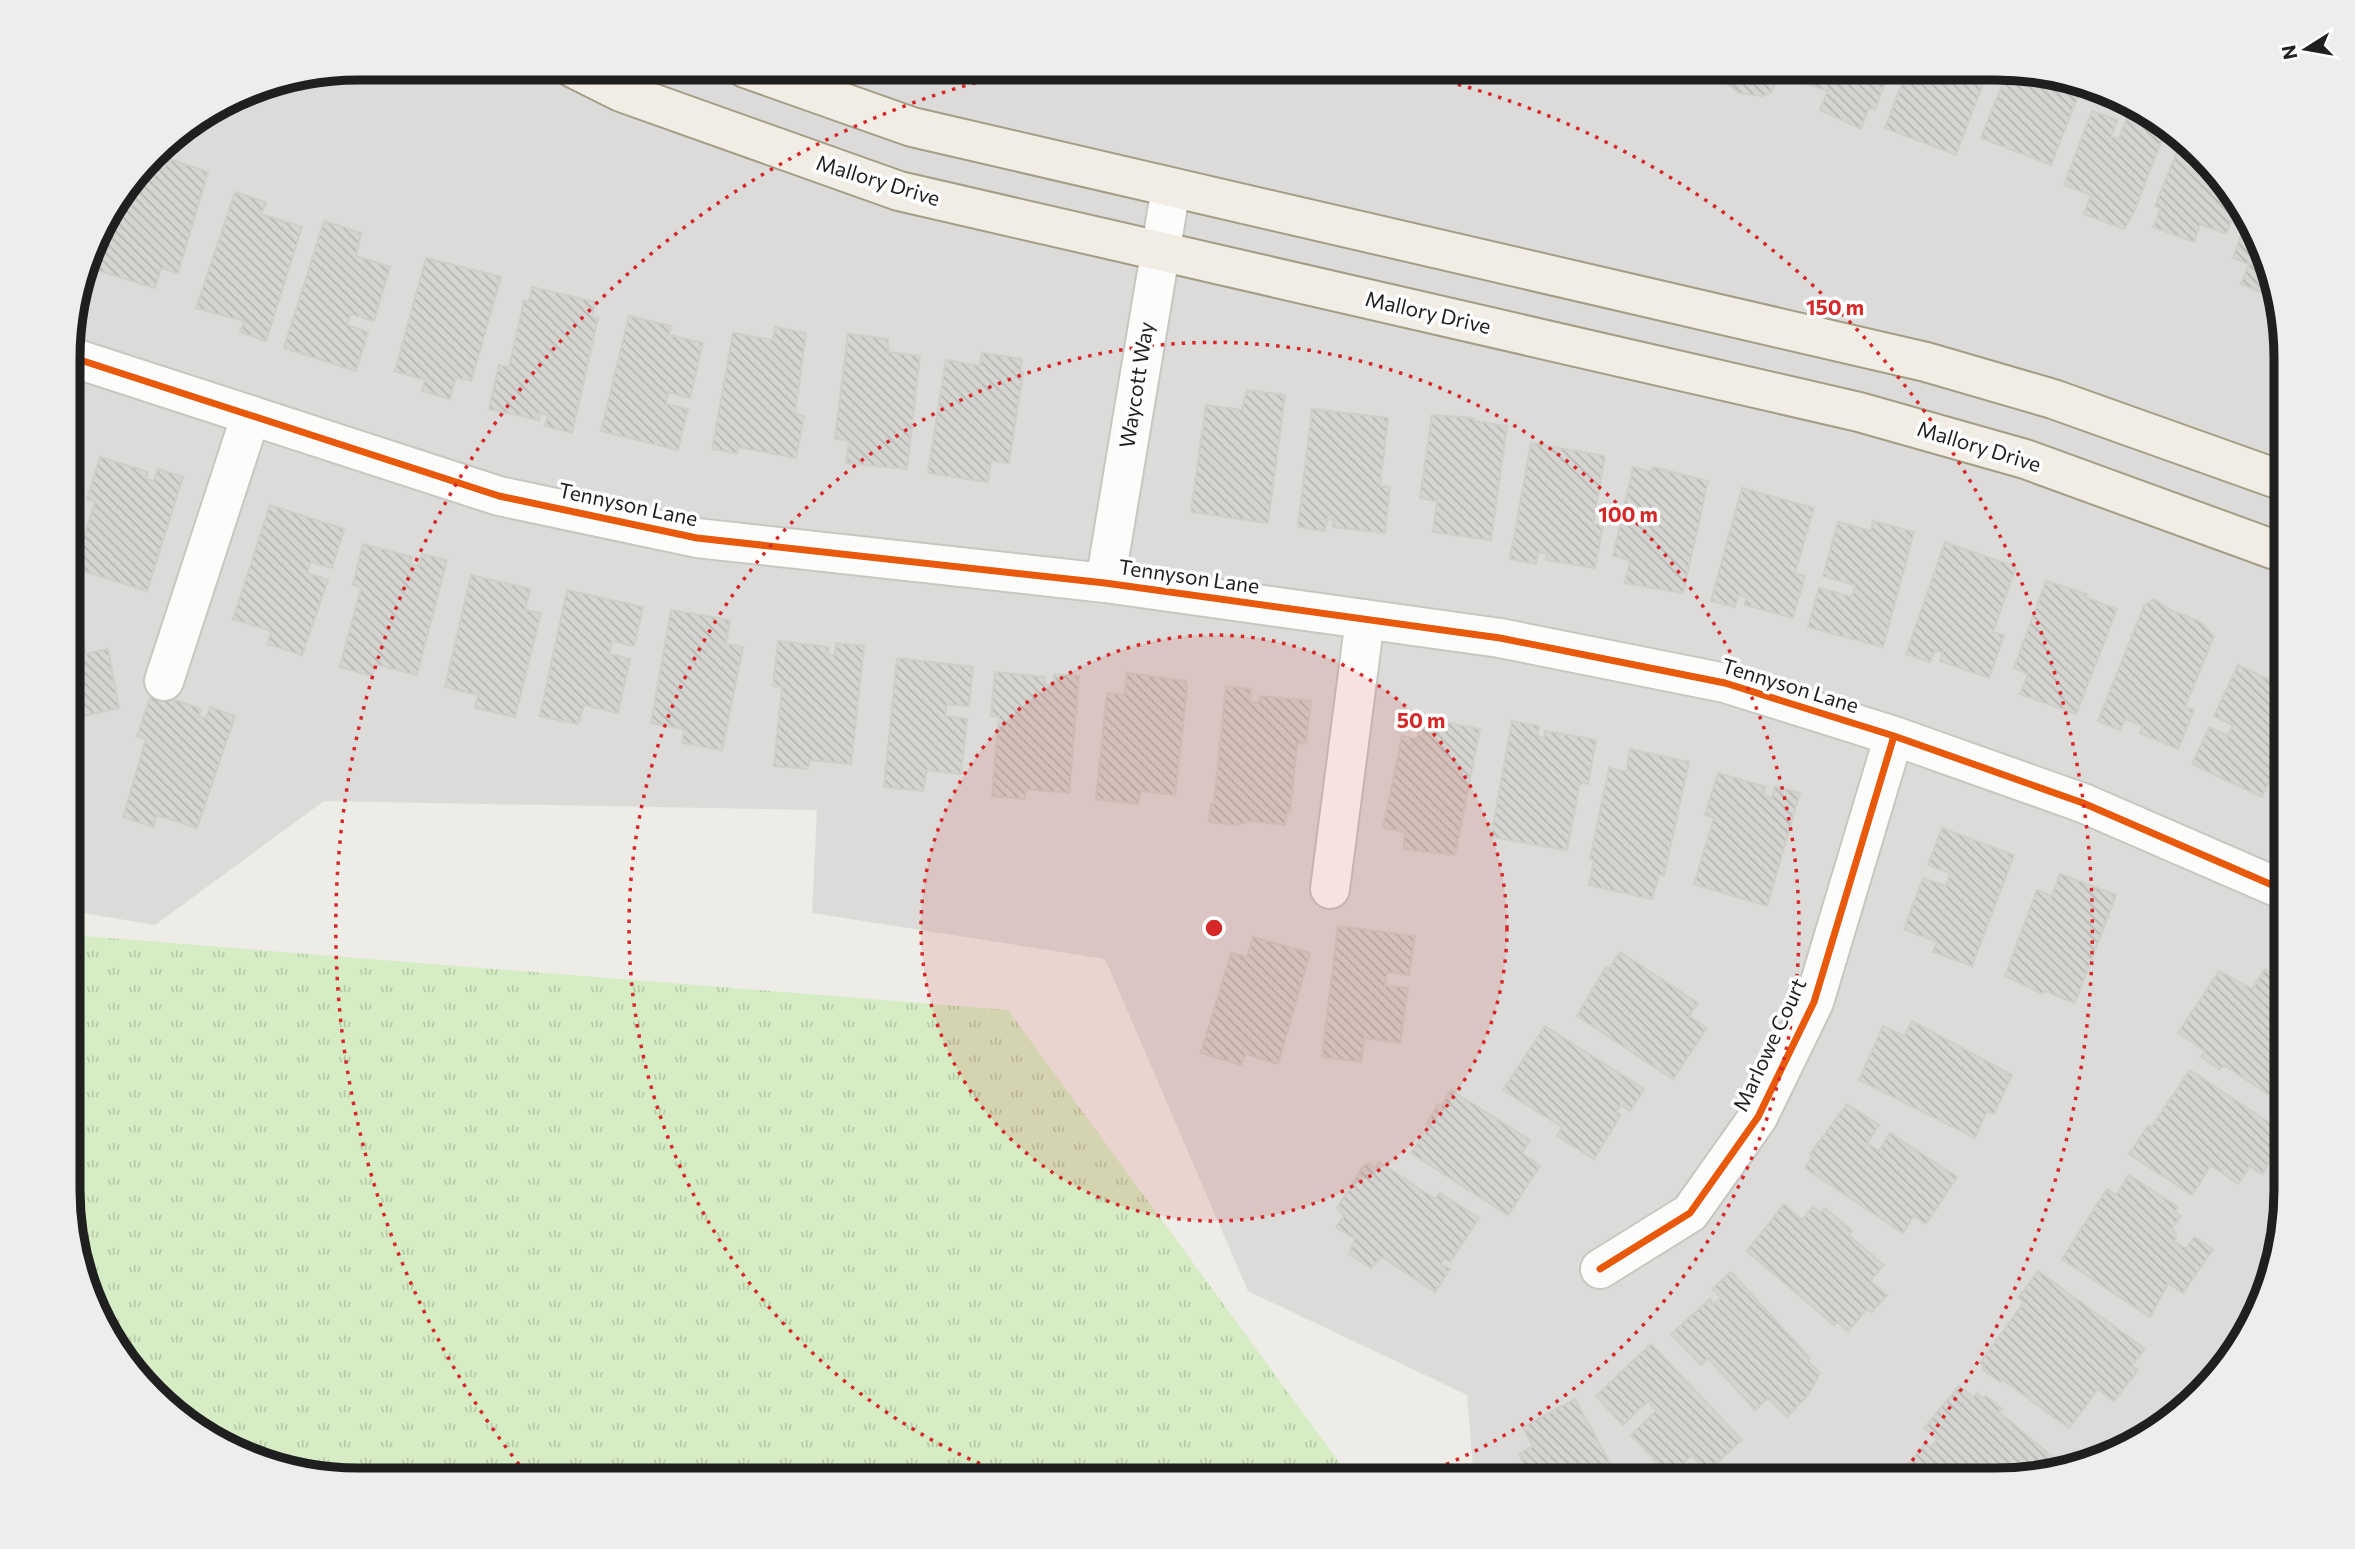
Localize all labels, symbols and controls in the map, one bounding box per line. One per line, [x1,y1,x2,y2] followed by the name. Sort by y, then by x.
[2271,14,2341,84] north arrow
[2276,43,2301,62] text: N
[814,149,943,210] street label: Mallory Drive
[1363,285,1494,338] street label: Mallory Drive
[1806,294,1864,319] text: 150 m
[1113,320,1158,450] street label: Waycott Way
[1915,415,2044,476] street label: Mallory Drive
[556,477,700,530] street label: Tennyson Lane
[1598,501,1658,526] text: 100 m
[1117,553,1261,598] street label: Tennyson Lane
[1719,652,1862,717] street label: Tennyson Lane
[1397,707,1445,732] text: 50 m
[1202,916,1226,940] centre of rings
[1727,974,1810,1115] street label: Marlowe Court

